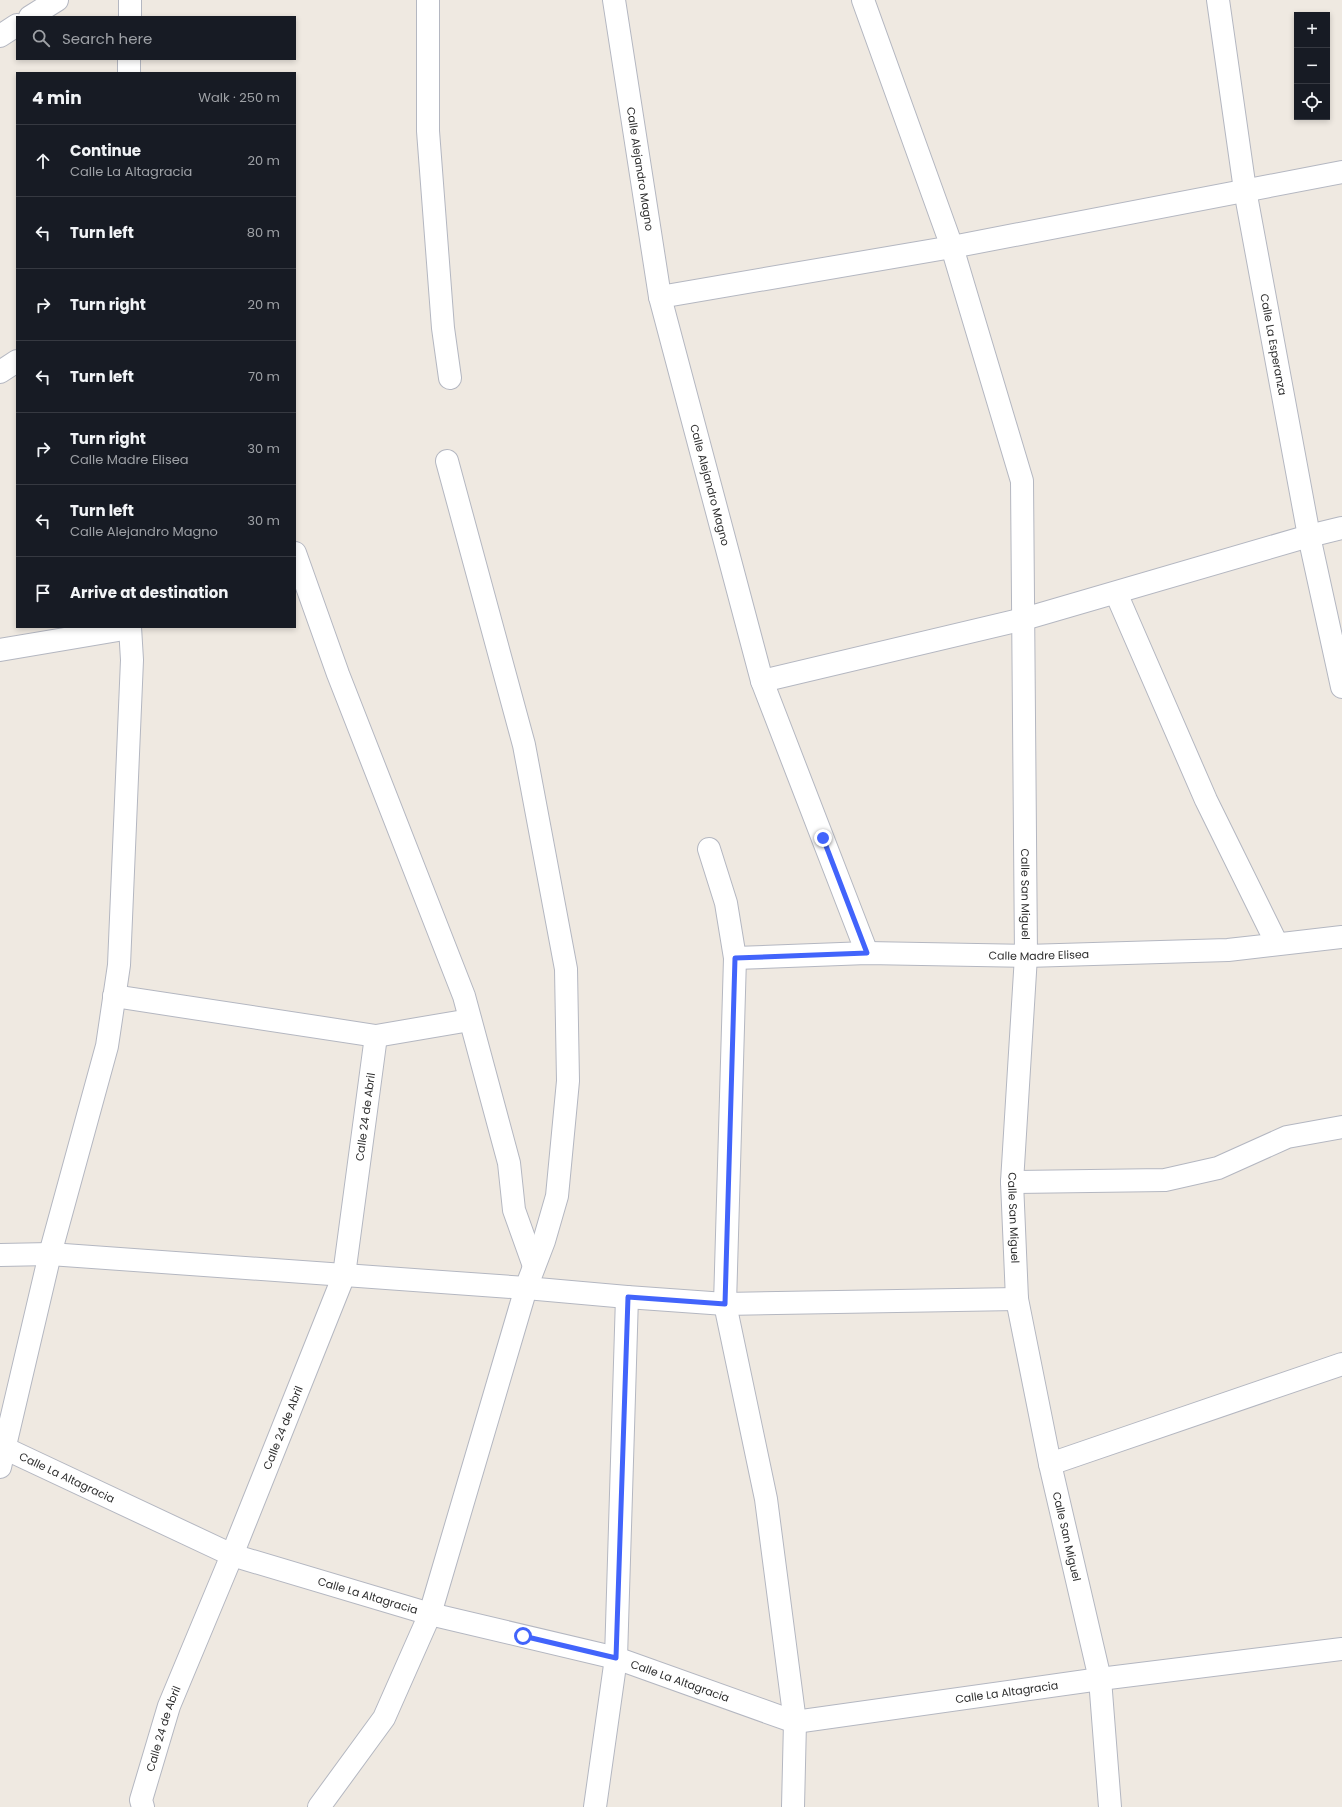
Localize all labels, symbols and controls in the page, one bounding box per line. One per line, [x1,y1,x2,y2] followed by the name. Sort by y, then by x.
[1294,12,1330,120] map controls
[1294,12,1330,48] button: +
[16,16,296,60] search box
[30,27,52,49] icon: search
[62,28,152,49] text: Search here
[1294,48,1330,84] button: −
[1294,84,1330,120] button: locate
[32,86,82,110] text: 4 min
[198,88,280,107] text: Walk · 250 m
[623,106,658,232] street label: Calle Alejandro Magno
[70,140,141,161] text: Continue
[32,150,54,172] icon: ahead
[247,151,280,170] text: 20 m
[70,162,192,181] text: Calle La Altagracia
[32,222,54,244] icon: left
[70,222,134,243] text: Turn left
[247,223,280,242] text: 80 m
[1256,292,1291,397] street label: Calle La Esperanza
[32,294,54,316] icon: right
[70,294,146,315] text: Turn right
[247,295,280,314] text: 20 m
[32,366,54,388] icon: left
[70,366,134,387] text: Turn left
[248,367,280,386] text: 70 m
[686,422,734,548] street label: Calle Alejandro Magno
[70,428,146,449] text: Turn right
[32,438,54,460] icon: right
[247,439,280,458] text: 30 m
[70,450,189,469] text: Calle Madre Elisea
[70,500,134,521] text: Turn left
[32,510,54,532] icon: left
[247,511,280,530] text: 30 m
[70,522,218,541] text: Calle Alejandro Magno
[32,582,54,604] icon: arrive
[70,582,228,603] text: Arrive at destination
[814,829,832,847] route end
[1017,848,1034,940] street label: Calle San Miguel
[988,946,1089,964] street label: Calle Madre Elisea
[351,1072,379,1162] street label: Calle 24 de Abril
[1004,1172,1023,1264] street label: Calle San Miguel
[259,1384,307,1472] street label: Calle 24 de Abril
[17,1448,117,1507] street label: Calle La Altagracia
[1049,1490,1085,1583] street label: Calle San Miguel
[316,1573,420,1618] street label: Calle La Altagracia
[514,1627,532,1645] route start
[628,1656,731,1706] street label: Calle La Altagracia
[954,1677,1059,1707] street label: Calle La Altagracia
[142,1683,185,1773] street label: Calle 24 de Abril

